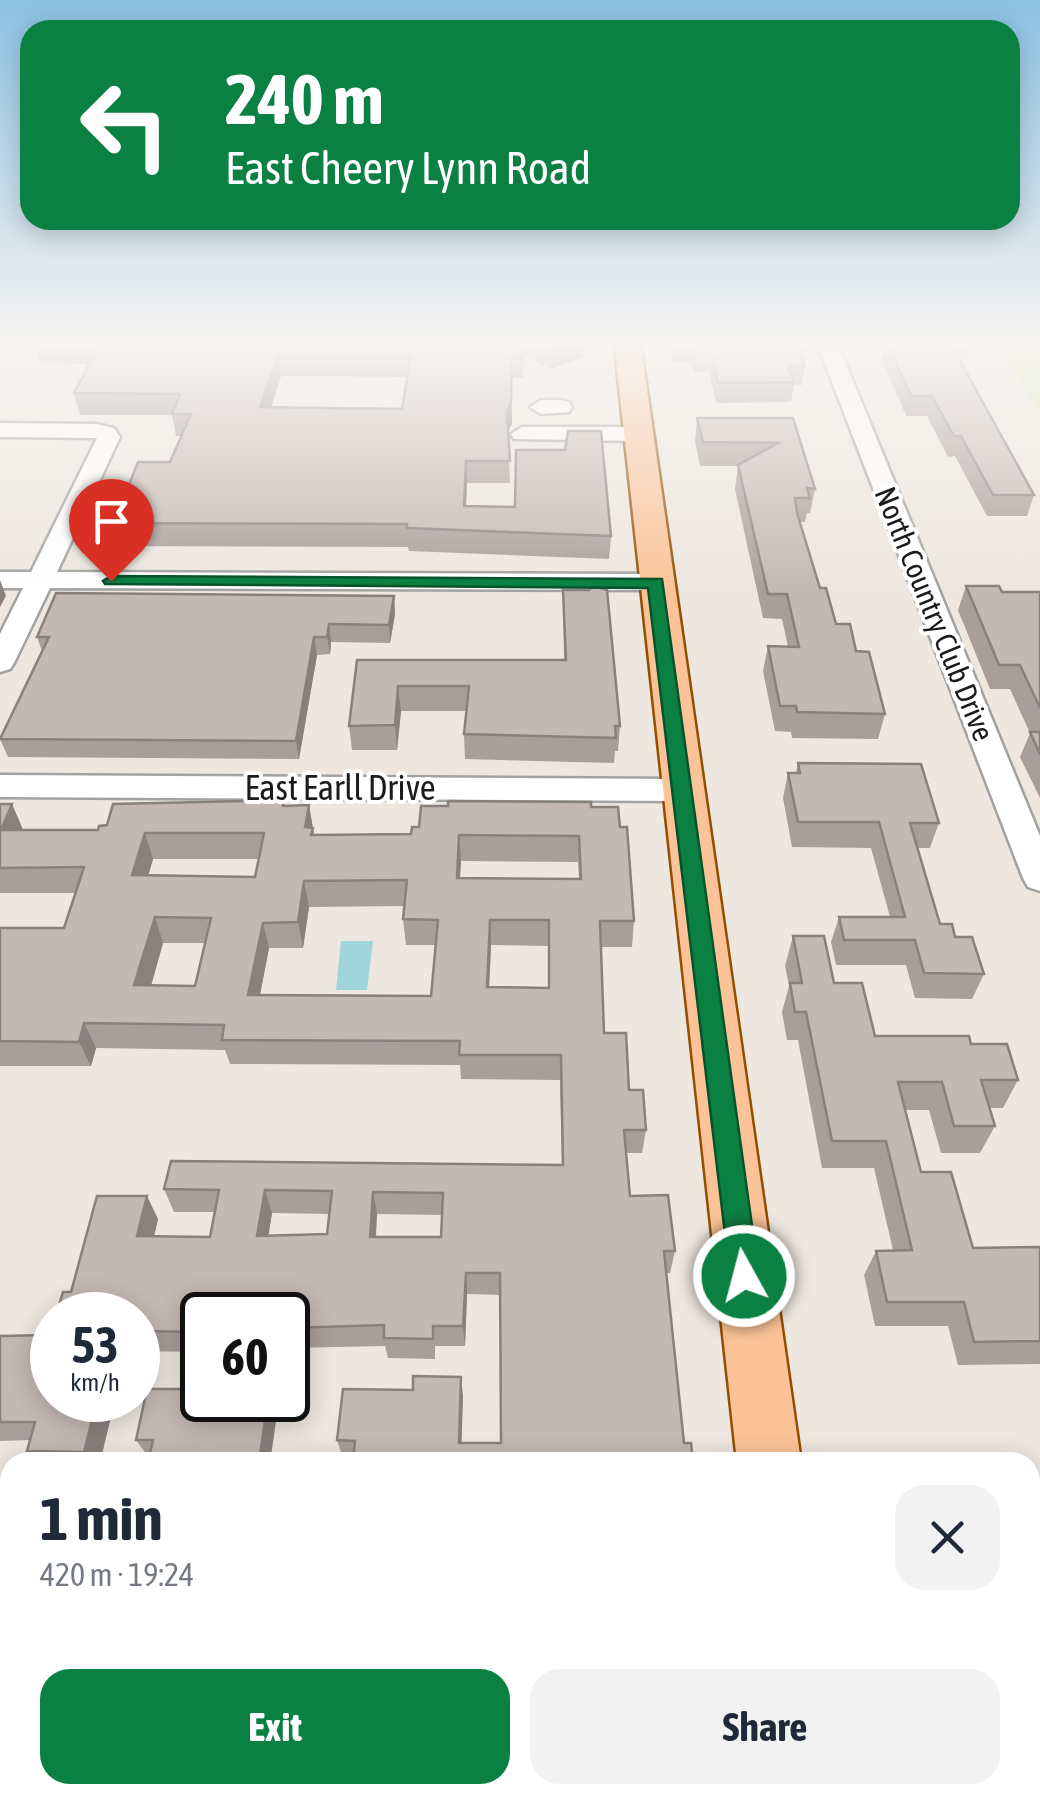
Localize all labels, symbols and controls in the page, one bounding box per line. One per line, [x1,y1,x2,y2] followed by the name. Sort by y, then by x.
[225,59,384,139] text: 240 m
[60,60,190,190] icon: left
[225,142,591,194] text: East Cheery Lynn Road
[69,479,154,582] pin
[868,482,1001,746] street label: North Country Club Drive
[84,494,139,549] icon: arrive
[244,767,436,807] street label: East Earll Drive
[692,1224,796,1328] position arrow
[180,1292,310,1422] speed limit sign: 60
[71,1316,118,1374] text: 53
[70,1368,120,1396] text: km/h
[40,1484,163,1553] text: 1 min
[895,1485,1000,1590] button: close
[40,1556,194,1593] text: 420 m · 19:24
[40,1669,510,1784] button: Exit
[530,1669,1000,1784] button: Share

